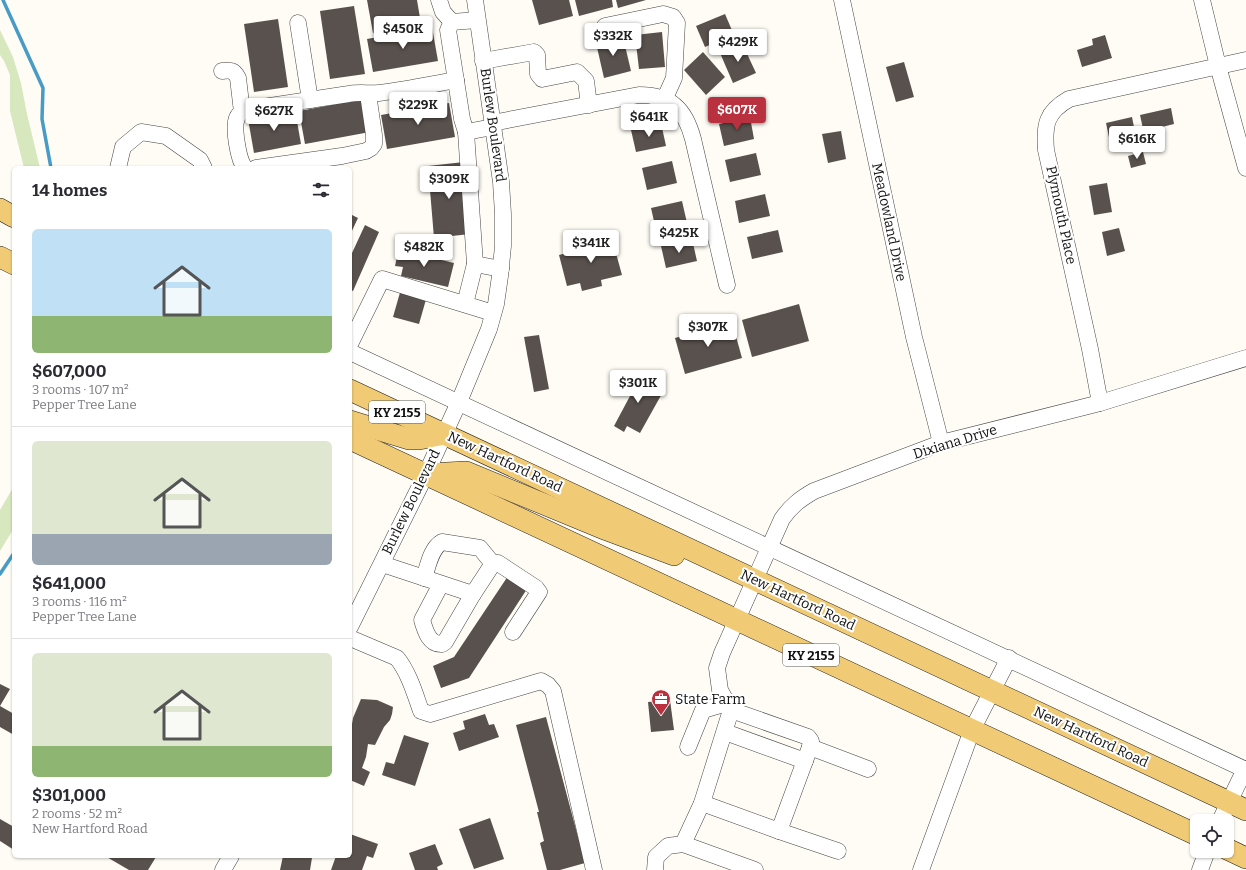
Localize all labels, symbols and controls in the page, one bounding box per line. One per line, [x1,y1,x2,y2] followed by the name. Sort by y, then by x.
[375,16,431,50] pin: $450K
[383,21,423,36] text: $450K
[585,23,641,57] pin: $332K
[593,28,633,43] text: $332K
[710,29,766,63] pin: $429K
[718,34,758,49] text: $429K
[477,67,509,183] street label: Burlew Boulevard
[390,92,446,126] pin: $229K
[398,97,438,112] text: $229K
[709,97,765,131] pin: $607K
[246,98,302,132] pin: $627K
[717,102,757,117] text: $607K
[254,103,294,118] text: $627K
[621,104,677,138] pin: $641K
[630,109,668,124] text: $641K
[1109,126,1165,160] pin: $616K
[1118,131,1156,146] text: $616K
[868,161,910,283] street label: Meadowland Drive
[1042,164,1080,266] street label: Plymouth Place
[421,166,477,200] pin: $309K
[429,171,469,186] text: $309K
[310,179,332,201] icon: filters
[32,180,107,201] text: 14 homes
[651,220,707,254] pin: $425K
[659,225,699,240] text: $425K
[563,230,619,264] pin: $341K
[396,234,452,268] pin: $482K
[572,235,610,250] text: $341K
[404,239,444,254] text: $482K
[146,255,218,327] icon: home
[680,314,736,348] pin: $307K
[688,319,728,334] text: $307K
[32,361,106,382] text: $607,000
[610,370,666,404] pin: $301K
[619,375,657,390] text: $301K
[32,382,129,397] text: 3 rooms · 107 m²
[32,397,137,412] text: Pepper Tree Lane
[369,401,425,423] road number: KY 2155
[911,421,999,463] street label: Dixiana Drive
[445,428,565,496] street label: New Hartford Road
[378,447,444,557] street label: Burlew Boulevard
[146,467,218,539] icon: home
[738,566,858,634] street label: New Hartford Road
[32,573,106,594] text: $641,000
[32,594,127,609] text: 3 rooms · 116 m²
[32,609,137,624] text: Pepper Tree Lane
[783,644,839,666] road number: KY 2155
[146,679,218,751] icon: home
[650,688,672,716] office icon: State Farm
[675,691,746,708] place label: State Farm
[1031,703,1151,771] street label: New Hartford Road
[32,785,106,806] text: $301,000
[32,806,122,821] text: 2 rooms · 52 m²
[1190,814,1234,858] map controls
[1190,814,1234,858] button: locate
[32,821,148,836] text: New Hartford Road

